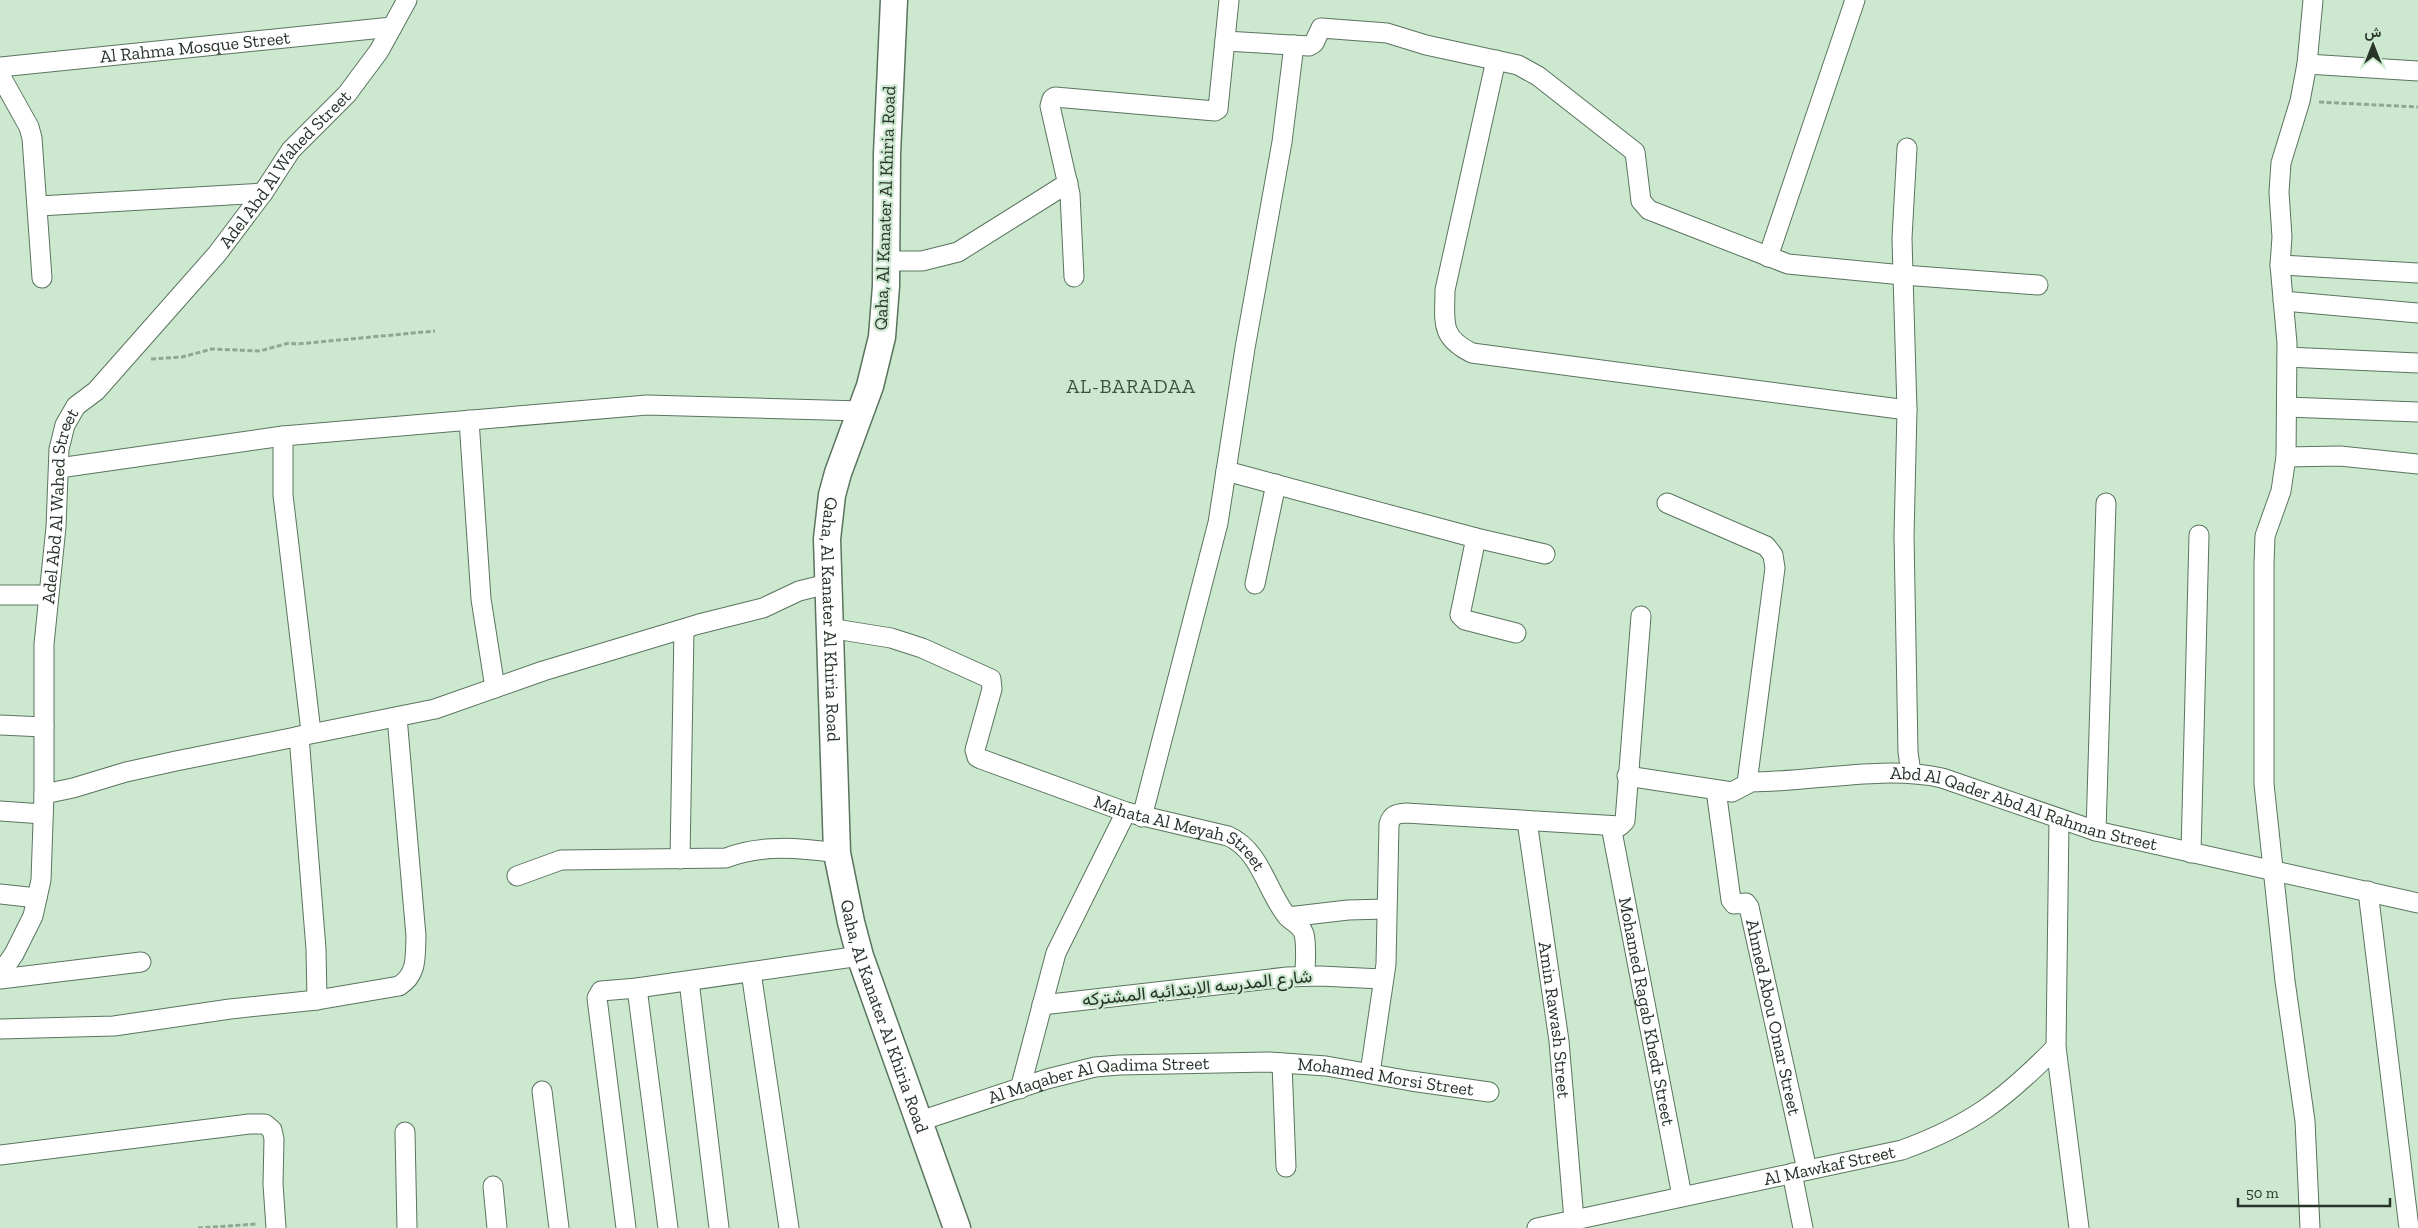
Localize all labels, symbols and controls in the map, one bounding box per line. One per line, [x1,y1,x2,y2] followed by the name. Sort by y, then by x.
[2348,20,2398,70] north arrow
[2365,24,2382,41] text: ش
[99,26,292,68] street label: Al Rahma Mosque Street
[214,85,356,252] street label: Adel Abd Al Wahed Street
[870,85,900,331] street label: Qaha, Al Kanater Al Khiria Road
[1066,374,1196,398] district label: AL-BARADAA
[37,404,83,605] street label: Adel Abd Al Wahed Street
[816,496,844,742] street label: Qaha, Al Kanater Al Khiria Road
[1890,762,2160,855] street label: Abd Al Qader Abd Al Rahman Street
[1091,790,1270,875] street label: Mahata Al Meyah Street
[1614,895,1679,1128] street label: Mohamed Ragab Khedr Street
[836,898,933,1136] street label: Qaha, Al Kanater Al Khiria Road
[1741,917,1806,1118] street label: Ahmed Abou Omar Street
[1534,940,1575,1100] street label: Amin Rawash Street
[1081,965,1313,1012] street label: شارع المدرسه الابتدائيه المشتركه
[985,1052,1210,1109] street label: Al Maqaber Al Qadima Street
[1297,1053,1476,1101] street label: Mohamed Morsi Street
[1762,1141,1897,1190] street label: Al Mawkaf Street
[2238,1176,2390,1208] scale bar
[2246,1184,2279,1202] text: 50 m

